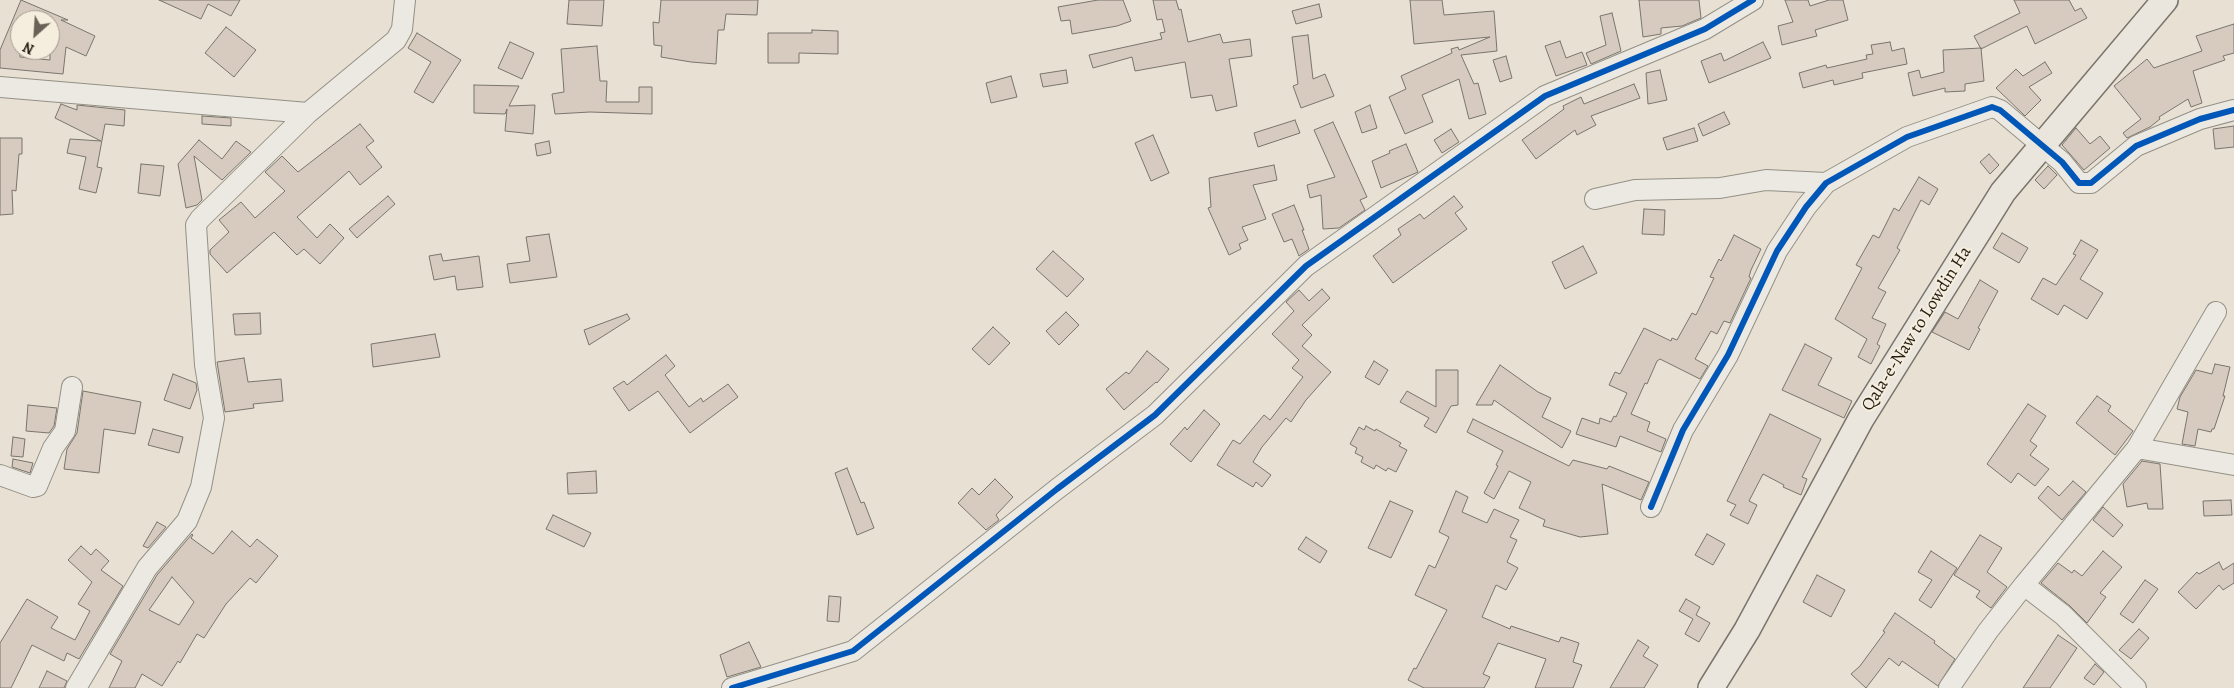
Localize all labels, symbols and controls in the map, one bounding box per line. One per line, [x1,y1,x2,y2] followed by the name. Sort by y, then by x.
[10,10,60,60] north arrow
[20,37,37,59] text: N
[1857,243,1977,415] street label: Qala-e-Naw to Lowdin Ha

